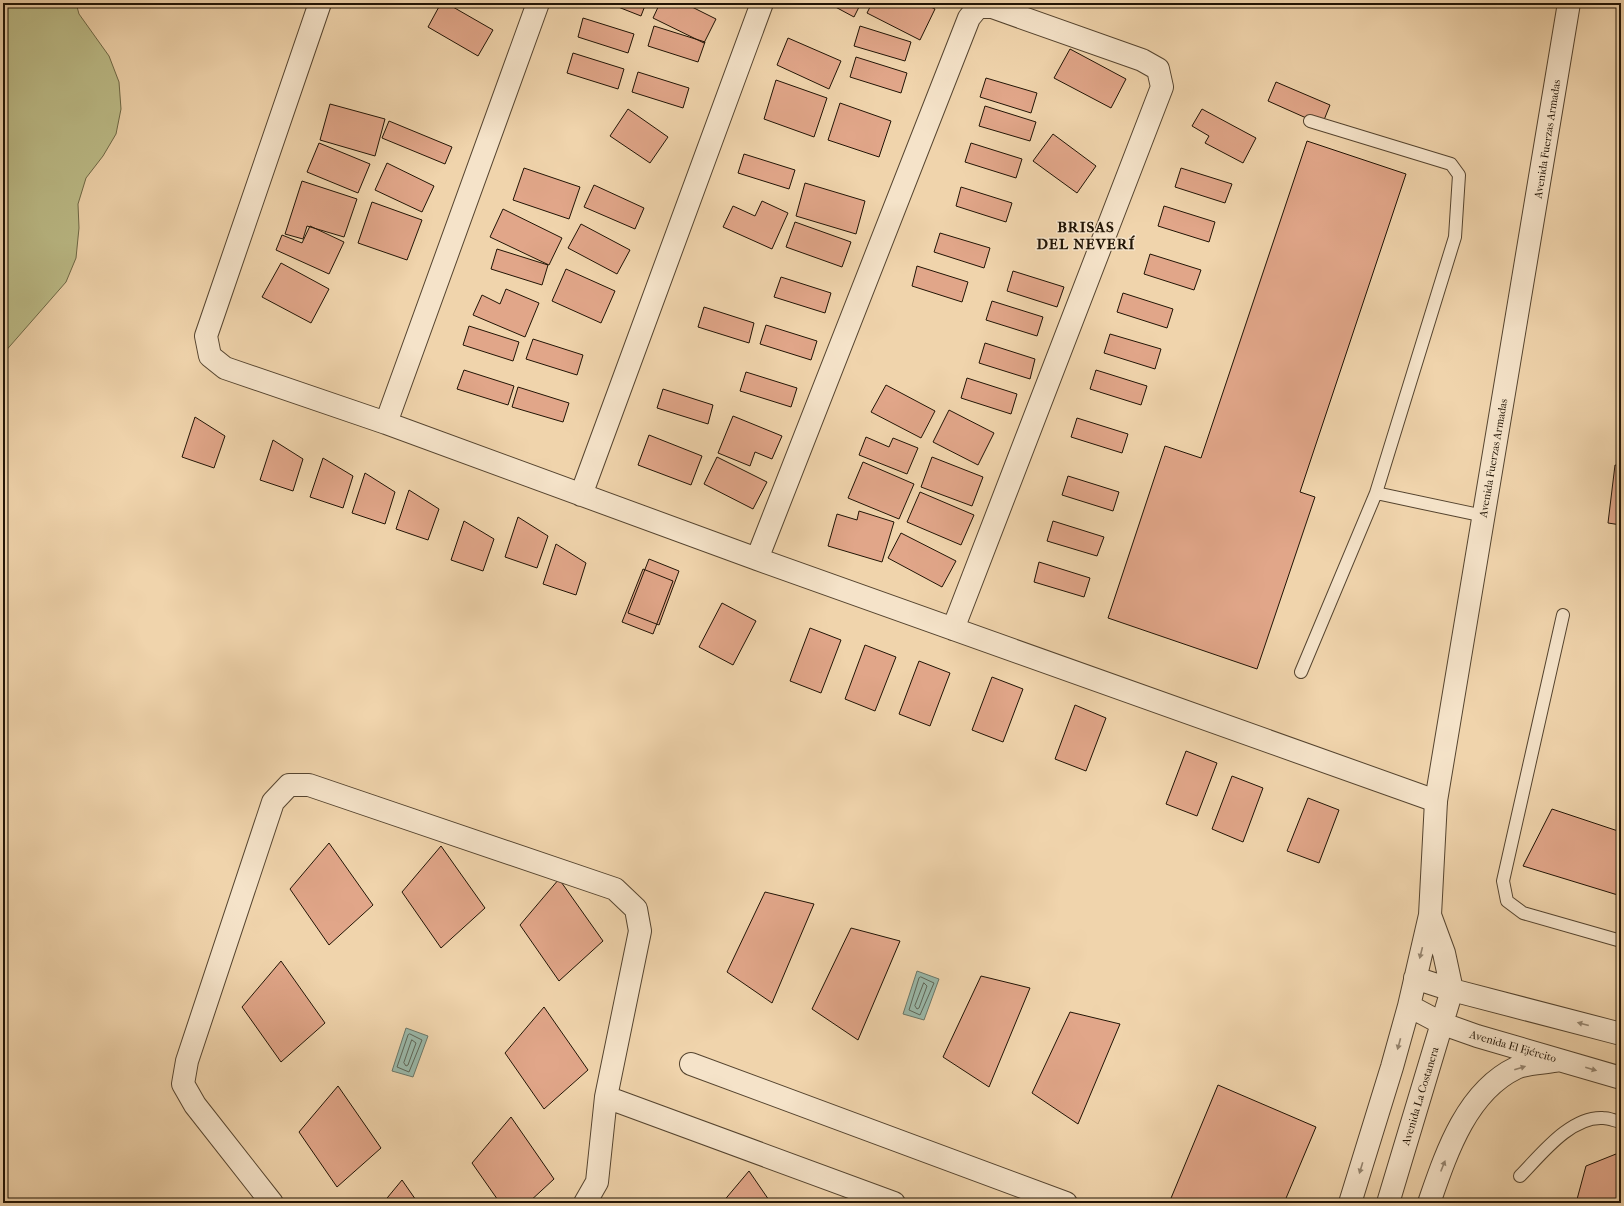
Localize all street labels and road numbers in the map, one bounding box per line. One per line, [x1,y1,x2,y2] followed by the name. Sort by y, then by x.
[1532,79,1563,201] street label: Avenida Fuerzas Armadas
[1476,398,1510,519] street label: Avenida Fuerzas Armadas
[1467,1028,1558,1065] street label: Avenida El Ejército
[1399,1044,1442,1148] street label: Avenida La Costanera

